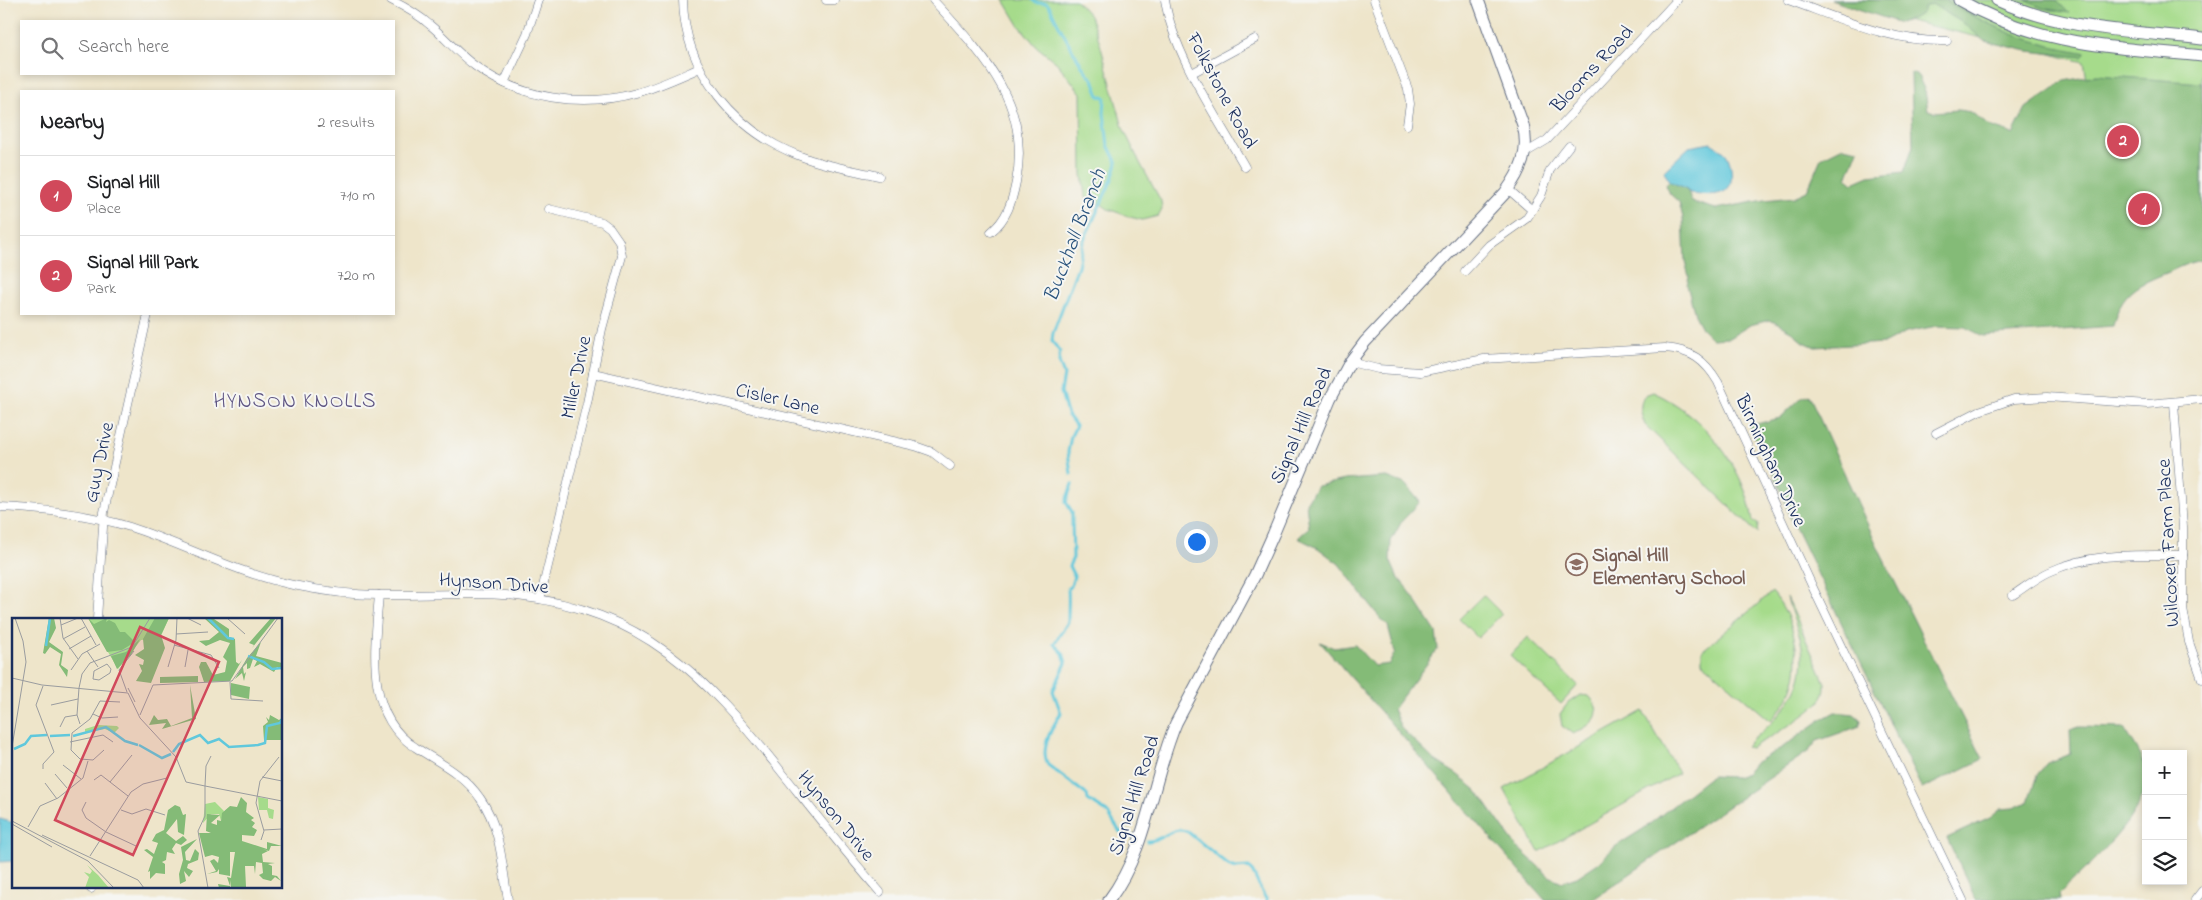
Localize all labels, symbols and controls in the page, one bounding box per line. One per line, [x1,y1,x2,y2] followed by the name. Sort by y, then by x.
[1544,19,1641,121] street label: Blooms Road
[20,20,395,75] search box
[1178,27,1264,154] street label: Folkstone Road
[38,34,66,62] icon: search
[78,34,169,61] text: Search here
[40,108,104,138] text: Nearby
[317,111,375,135] text: 2 results
[2107,122,2139,160] pin: 2
[1037,164,1115,306] water label: Buckhall Branch
[87,170,160,197] text: Signal Hill
[53,184,59,208] text: 1
[340,184,375,208] text: 710 m
[2128,190,2160,228] pin: 1
[87,197,121,221] text: Place
[87,250,199,277] text: Signal Hill Park
[52,264,60,288] text: 2
[337,264,375,288] text: 720 m
[87,277,116,301] text: Park
[554,333,600,422] street label: Miller Drive
[1264,363,1342,489] street label: Signal Hill Road
[733,377,822,424] street label: Cisler Lane
[214,387,376,417] district label: HYNSON KNOLLS
[1725,389,1813,532] street label: Birmingham Drive
[78,419,123,506] street label: Guy Drive
[2151,458,2188,628] street label: Wilcoxen Farm Place
[1184,529,1210,555] your location
[1592,542,1745,595] place label: Signal Hill Elementary School
[1564,553,1588,577] school or university icon: Signal Hill Elementary School
[438,566,550,603] street label: Hynson Drive
[12,618,282,888] inset map
[1102,732,1169,860] street label: Signal Hill Road
[2142,750,2187,885] map controls
[2142,750,2187,795] button: +
[789,765,881,868] street label: Hynson Drive
[2142,795,2187,840] button: −
[2142,840,2187,885] button: layers

